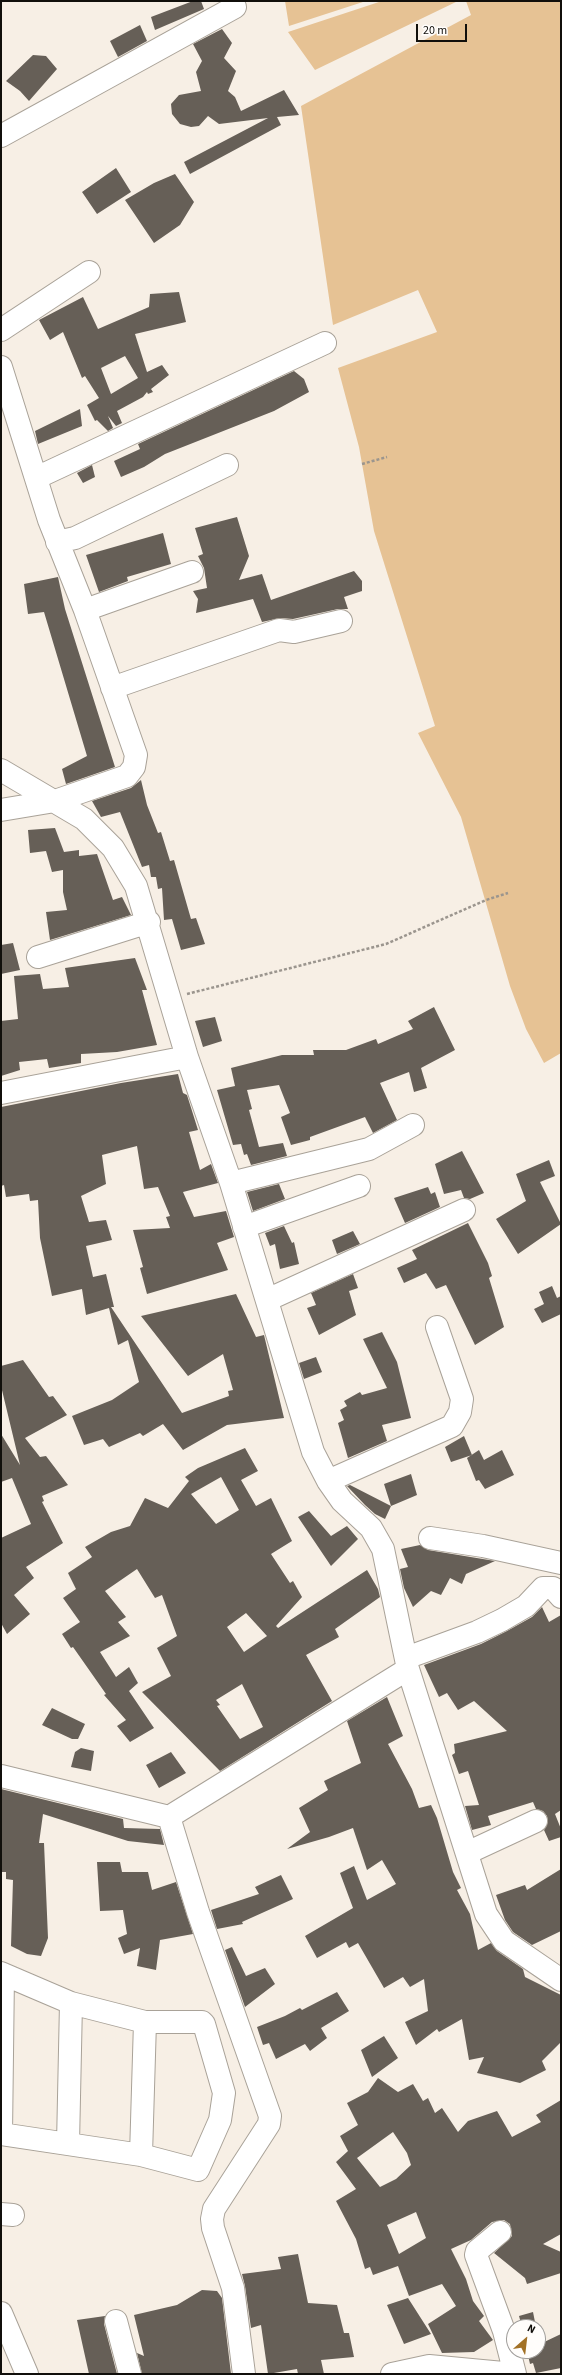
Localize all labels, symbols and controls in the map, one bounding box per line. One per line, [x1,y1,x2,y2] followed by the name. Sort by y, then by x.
[418,16,469,42] scale bar
[423,22,447,39] text: 20 m
[506,2319,546,2359] north arrow
[525,2321,538,2337] text: N

